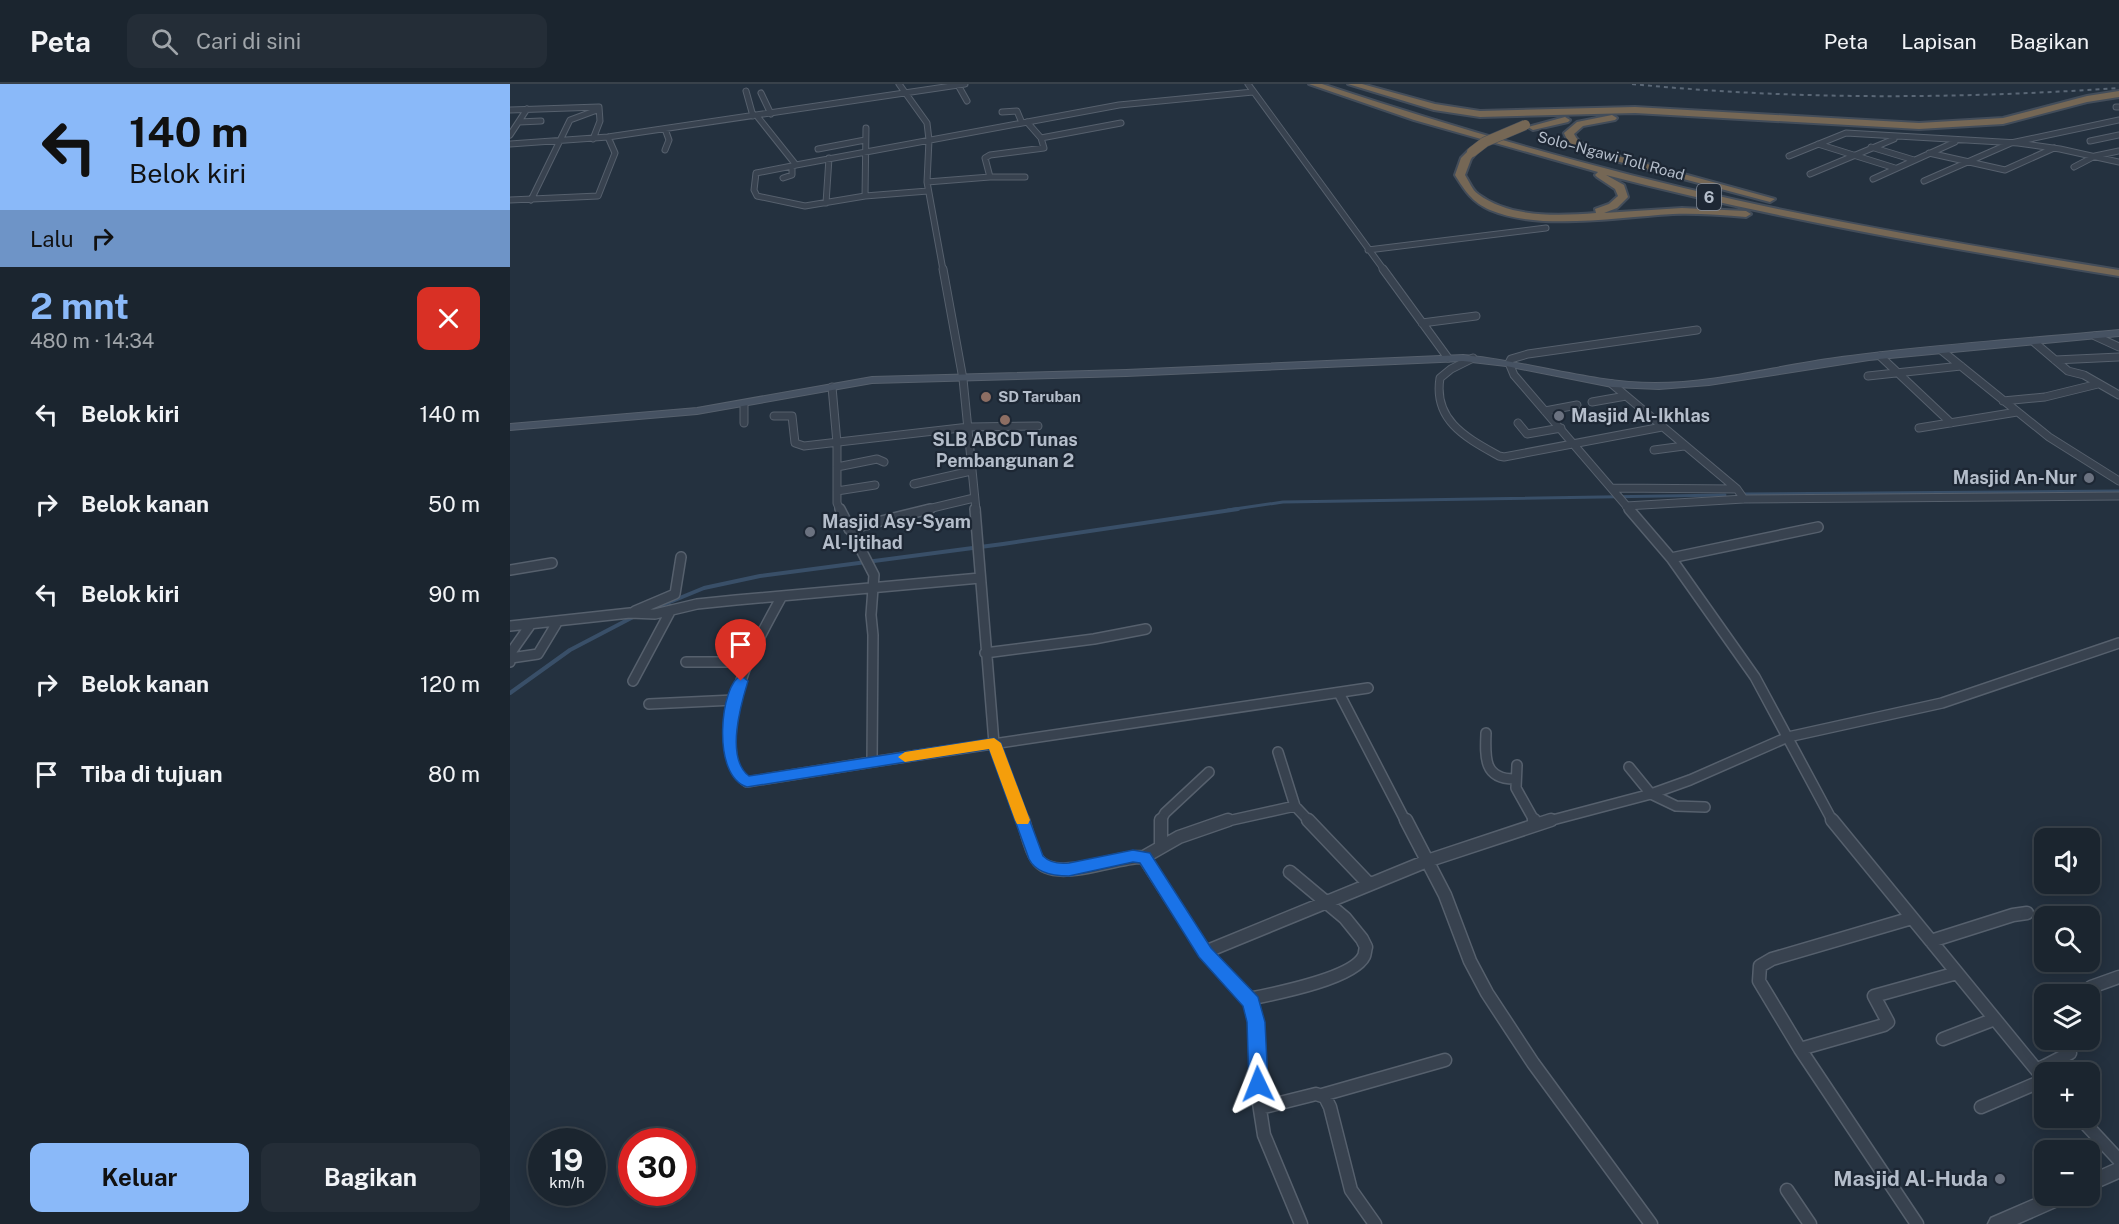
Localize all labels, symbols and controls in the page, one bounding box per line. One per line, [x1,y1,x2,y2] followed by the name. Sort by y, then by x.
[127,14,547,68] search box
[30,25,91,58] text: Peta
[148,25,181,58] icon: search
[196,28,301,54] text: Cari di sini
[1824,29,1868,54] text: Peta
[1901,29,1977,54] text: Lapisan
[2010,29,2089,54] text: Bagikan
[129,107,249,156] text: 140 m
[30,108,108,186] icon: left
[1536,128,1686,183] street label: Solo–Ngawi Toll Road
[129,157,246,189] text: Belok kiri
[1697,184,1721,210] road number: 6
[86,222,119,255] icon: right
[30,226,74,252] text: Lalu
[30,285,129,327] text: 2 mnt
[417,287,480,350] button: close
[30,329,154,353] text: 480 m · 14:34
[998,388,1081,405] place label: SD Taruban
[979,390,993,404] marker: SD Taruban
[30,398,63,431] icon: left
[81,401,179,427] text: Belok kiri
[419,401,480,427] text: 140 m
[1571,405,1710,426] place label: Masjid Al-Ikhlas
[1552,409,1566,423] marker: Masjid Al-Ikhlas
[998,413,1012,427] marker: SLB ABCD Tunas Pembangunan 2
[932,429,1078,471] place label: SLB ABCD Tunas Pembangunan 2
[1953,467,2078,488] place label: Masjid An-Nur
[2082,471,2096,485] marker: Masjid An-Nur
[30,488,63,521] icon: right
[81,491,209,517] text: Belok kanan
[428,491,480,517] text: 50 m
[822,511,971,553] place label: Masjid Asy-Syam Al-Ijtihad
[803,525,817,539] marker: Masjid Asy-Syam Al-Ijtihad
[30,578,63,611] icon: left
[81,581,179,607] text: Belok kiri
[429,581,480,607] text: 90 m
[715,619,766,681] pin
[724,628,757,661] icon: arrive
[30,668,63,701] icon: right
[81,671,209,697] text: Belok kanan
[420,671,480,697] text: 120 m
[30,758,63,791] icon: arrive
[81,761,222,787] text: Tiba di tujuan
[428,761,480,787] text: 80 m
[2034,828,2100,1206] map controls
[2034,828,2100,894] button: sound
[2034,906,2100,972] button: search
[2034,984,2100,1050] button: layers
[1226,1052,1290,1116] position arrow
[2034,1062,2100,1128] button: +
[618,1128,696,1206] speed limit sign: 30
[2034,1140,2100,1206] button: −
[551,1142,583,1178] text: 19
[30,1143,249,1212] button: Keluar
[261,1143,480,1212] button: Bagikan
[1833,1166,1988,1191] place label: Masjid Al-Huda
[1993,1172,2007,1186] marker: Masjid Al-Huda
[549,1174,585,1191] text: km/h

